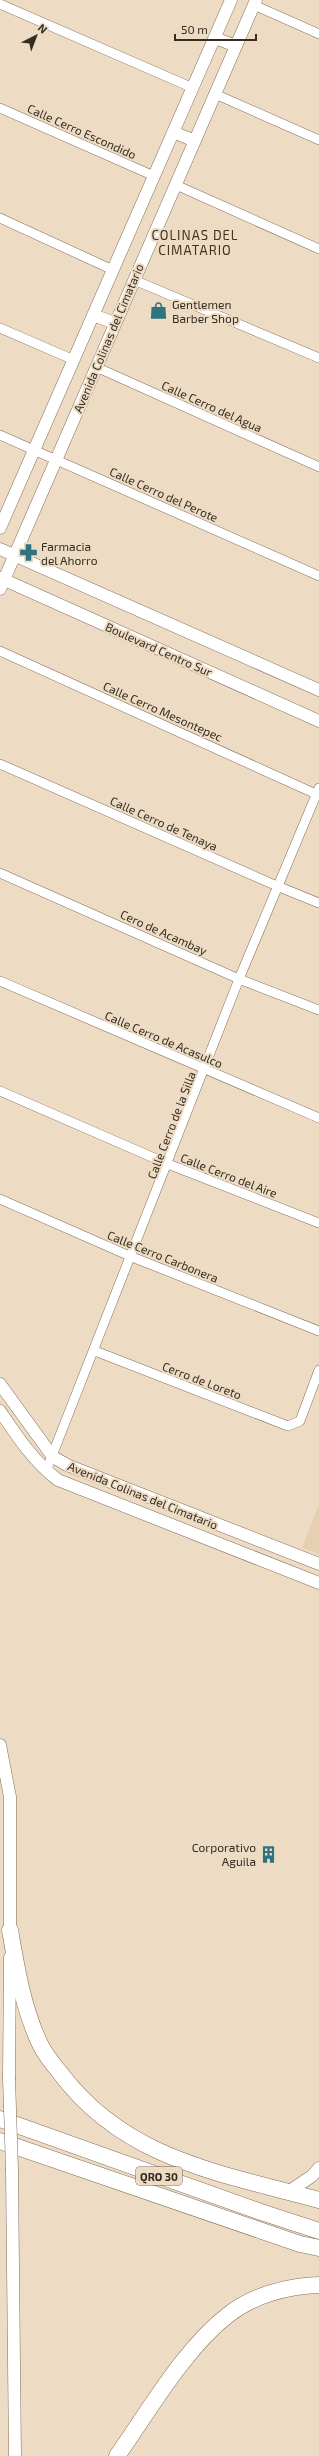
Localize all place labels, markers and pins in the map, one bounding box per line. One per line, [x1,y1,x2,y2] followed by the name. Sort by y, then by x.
[172,297,239,325] place label: Gentlemen Barber Shop
[149,301,169,321] shop icon: Gentlemen Barber Shop
[41,539,98,567] place label: Farmacia del Ahorro
[18,543,38,563] pharmacy icon: Farmacia del Ahorro
[192,1840,256,1868] place label: Corporativo Aguila
[259,1844,279,1864] building icon: Corporativo Aguila

